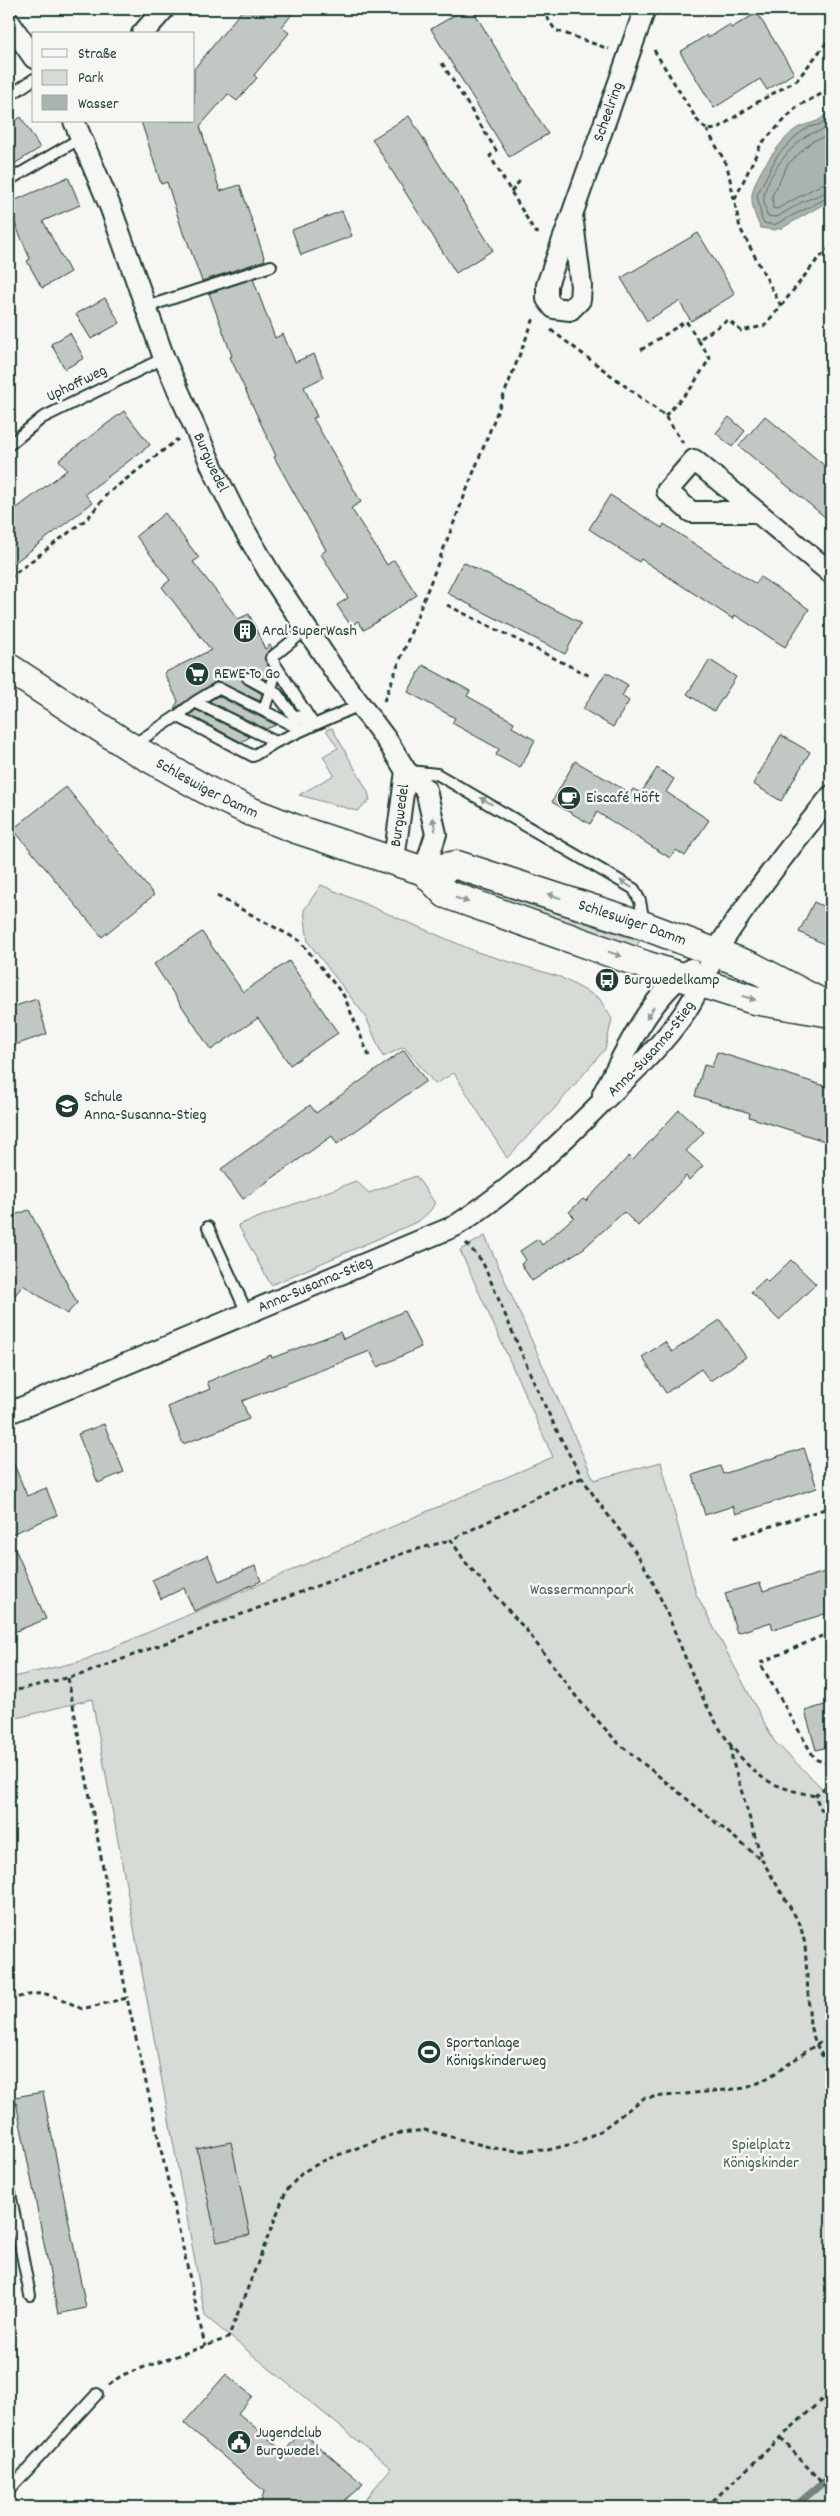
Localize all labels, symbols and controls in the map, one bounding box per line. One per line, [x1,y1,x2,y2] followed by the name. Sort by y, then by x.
[32,32,195,122] legend
[78,44,117,66] text: Straße
[78,68,104,90] text: Park
[587,79,630,145] street label: Scheelring
[78,94,119,116] text: Wasser
[43,359,111,409] street label: Uphoffweg
[187,429,234,496] street label: Burgwedel
[232,618,258,644] building icon: Aral SuperWash
[262,620,357,643] place label: Aral SuperWash
[184,661,210,687] supermarket icon: REWE To Go
[214,663,280,686] place label: REWE To Go
[151,752,262,825] street label: Schleswiger Damm
[384,782,416,848] street label: Burgwedel
[556,785,582,811] cafe icon: Eiscafé Höft
[586,787,660,810] place label: Eiscafé Höft
[479,797,492,806] one-way arrow
[430,817,438,832] one-way arrow
[619,879,632,888] one-way arrow
[546,892,561,900] one-way arrow
[575,894,690,952] street label: Schleswiger Damm
[455,896,470,904] one-way arrow
[608,950,623,958] one-way arrow
[594,967,620,993] bus stop icon: Burgwedelkamp
[624,969,720,992] place label: Burgwedelkamp
[742,994,757,1002] one-way arrow
[602,996,701,1102] street label: Anna-Susanna-Stieg
[645,1007,655,1020] one-way arrow
[84,1086,206,1127] place label: Schule Anna-Susanna-Stieg
[54,1093,80,1119] school or university icon: Schule Anna-Susanna-Stieg
[254,1250,376,1319] street label: Anna-Susanna-Stieg
[530,1579,634,1602] park label: Wassermannpark
[446,2032,546,2073] place label: Sportanlage Königskinderweg
[416,2039,442,2065] sports icon: Sportanlage Königskinderweg
[723,2134,799,2175] park label: Spielplatz Königskinder
[256,2422,322,2463] place label: Jugendclub Burgwedel
[226,2429,252,2455] public building icon: Jugendclub Burgwedel

